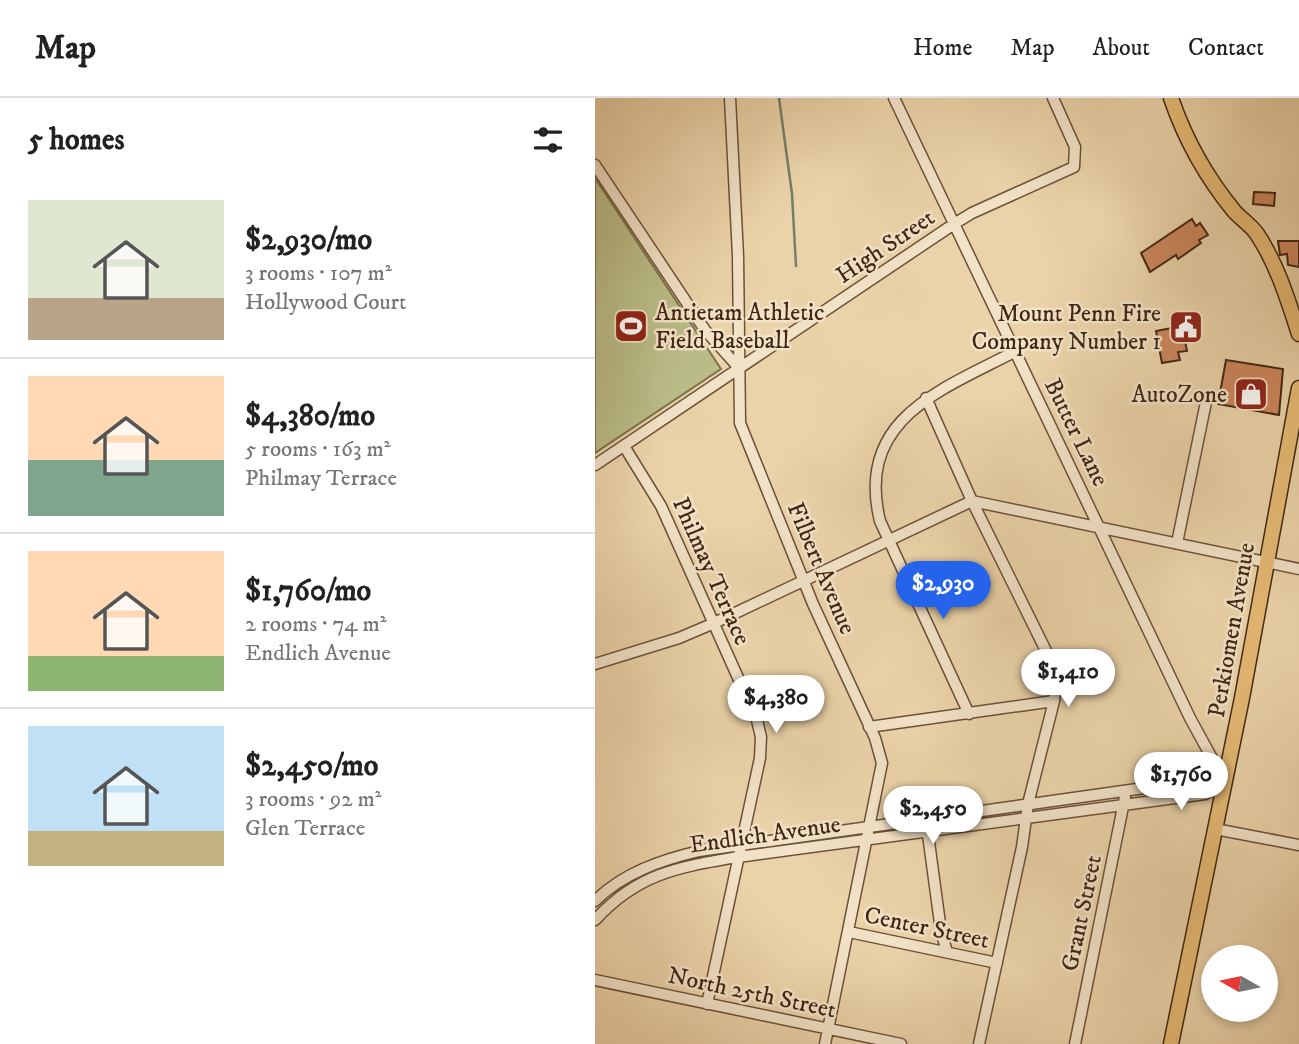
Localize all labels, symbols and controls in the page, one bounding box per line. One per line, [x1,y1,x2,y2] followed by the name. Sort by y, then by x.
[35,28,96,69] text: Map
[913,33,972,63] text: Home
[1010,33,1055,63] text: Map
[1093,33,1150,63] text: About
[1188,33,1264,63] text: Contact
[529,121,567,159] icon: filters
[28,122,124,159] text: 5 homes
[831,203,941,291] street label: High Street
[245,222,372,259] text: $2,930/mo
[84,228,168,312] icon: home
[245,259,392,288] text: 3 rooms · 107 m²
[245,288,406,317] text: Hollywood Court
[655,298,824,356] place label: Antietam Athletic Field Baseball
[971,299,1161,357] place label: Mount Penn Fire Company Number 1
[612,307,650,345] sports icon: Antietam Athletic Field Baseball
[1167,308,1205,346] public building icon: Mount Penn Fire Company Number 1
[1037,374,1115,491] street label: Butter Lane
[1232,375,1270,413] shop icon: AutoZone
[1131,380,1227,410] place label: AutoZone
[245,398,375,435] text: $4,380/mo
[84,404,168,488] icon: home
[245,435,391,464] text: 5 rooms · 163 m²
[245,464,397,493] text: Philmay Terrace
[665,493,757,650] street label: Philmay Terrace
[780,498,862,639] street label: Filbert Avenue
[1202,540,1262,720] street label: Perkiomen Avenue
[886,561,1000,621] pin: $2,930
[912,569,974,598] text: $2,930
[245,573,371,610] text: $1,760/mo
[84,579,168,663] icon: home
[245,610,386,639] text: 2 rooms · 74 m²
[245,639,391,668] text: Endlich Avenue
[1011,650,1125,709] pin: $1,410
[1037,657,1099,686] text: $1,410
[719,676,833,735] pin: $4,380
[743,683,809,712] text: $4,380
[245,748,378,785] text: $2,450/mo
[1124,752,1238,812] pin: $1,760
[84,754,168,838] icon: home
[1150,760,1212,789] text: $1,760
[245,785,382,814] text: 3 rooms · 92 m²
[876,786,990,846] pin: $2,450
[899,794,967,823] text: $2,450
[688,810,843,860] street label: Endlich Avenue
[245,814,365,843] text: Glen Terrace
[1055,852,1109,974] street label: Grant Street
[862,900,992,956] street label: Center Street
[1201,945,1277,1022] north arrow
[1201,945,1278,1022] map controls
[665,961,839,1025] street label: North 25th Street

